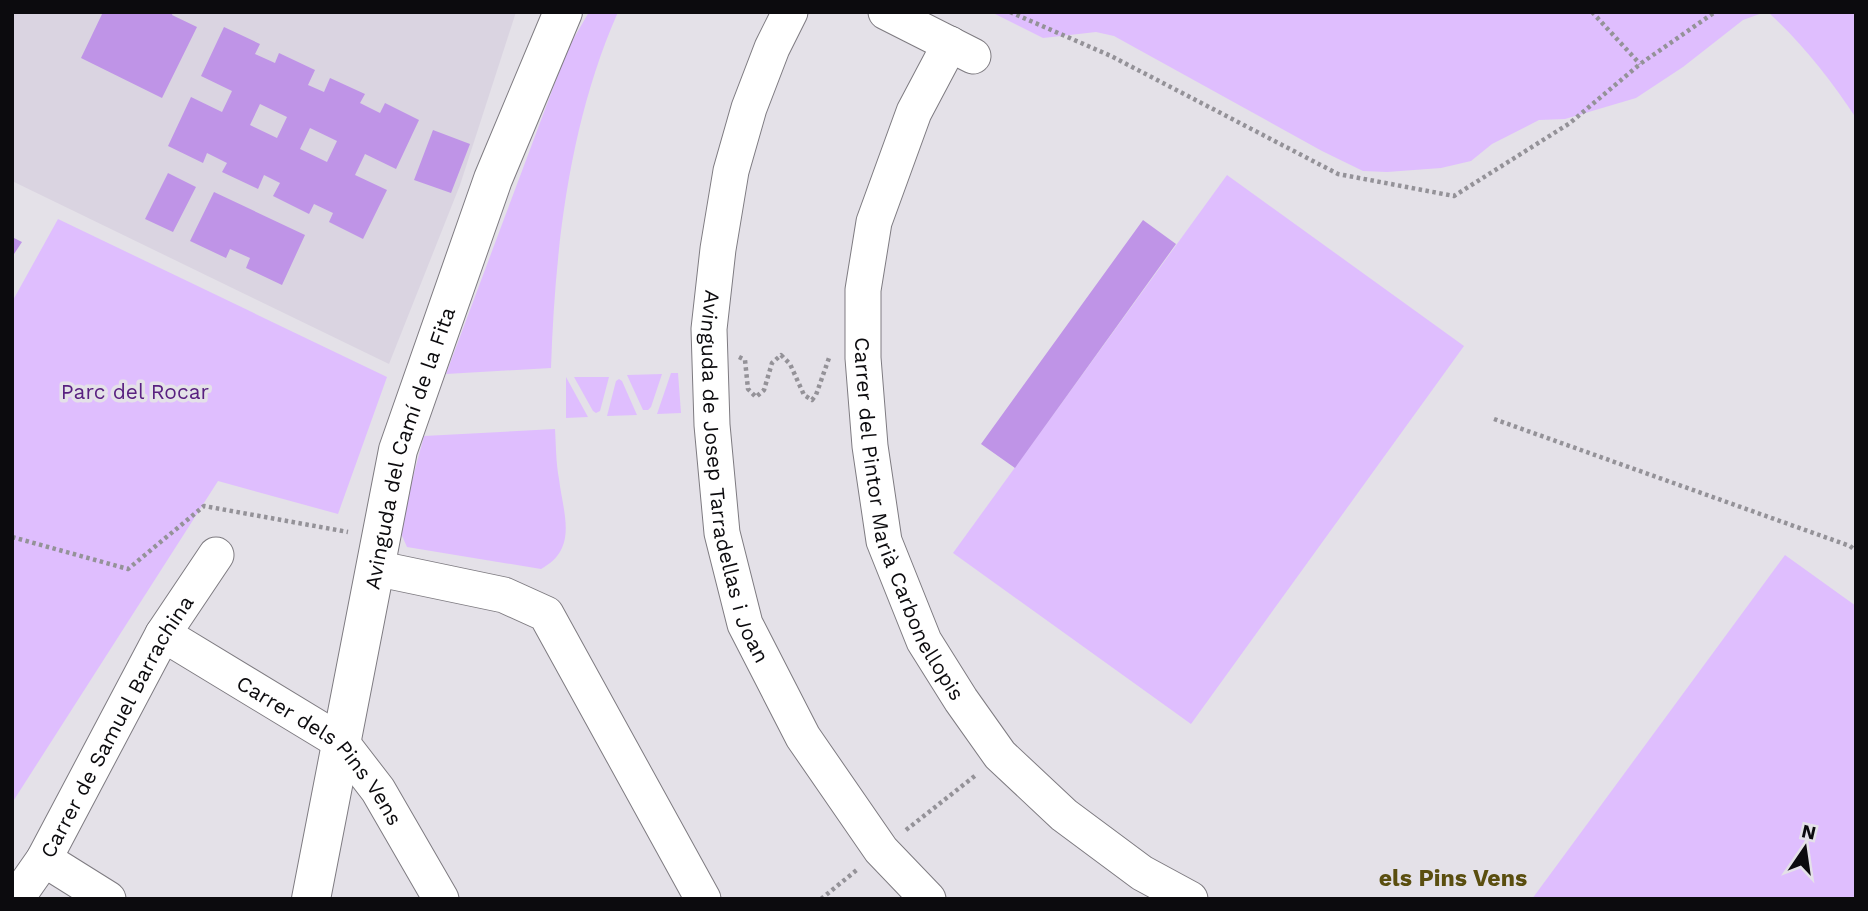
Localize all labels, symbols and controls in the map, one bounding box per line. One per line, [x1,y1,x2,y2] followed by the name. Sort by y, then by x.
[696,289,775,667] street label: Avinguda de Josep Tarradellas i Joan
[359,303,460,591] street label: Avinguda del Camí de la Fita
[851,337,970,705] street label: Carrer del Pintor Marià Carbonellopis
[61,379,210,404] park label: Parc del Rocar
[34,590,198,862] street label: Carrer de Samuel Barrachina
[232,669,408,829] street label: Carrer dels Pins Vens
[1770,813,1840,883] north arrow
[1799,819,1818,845] text: N
[1379,865,1527,892] district label: els Pins Vens

